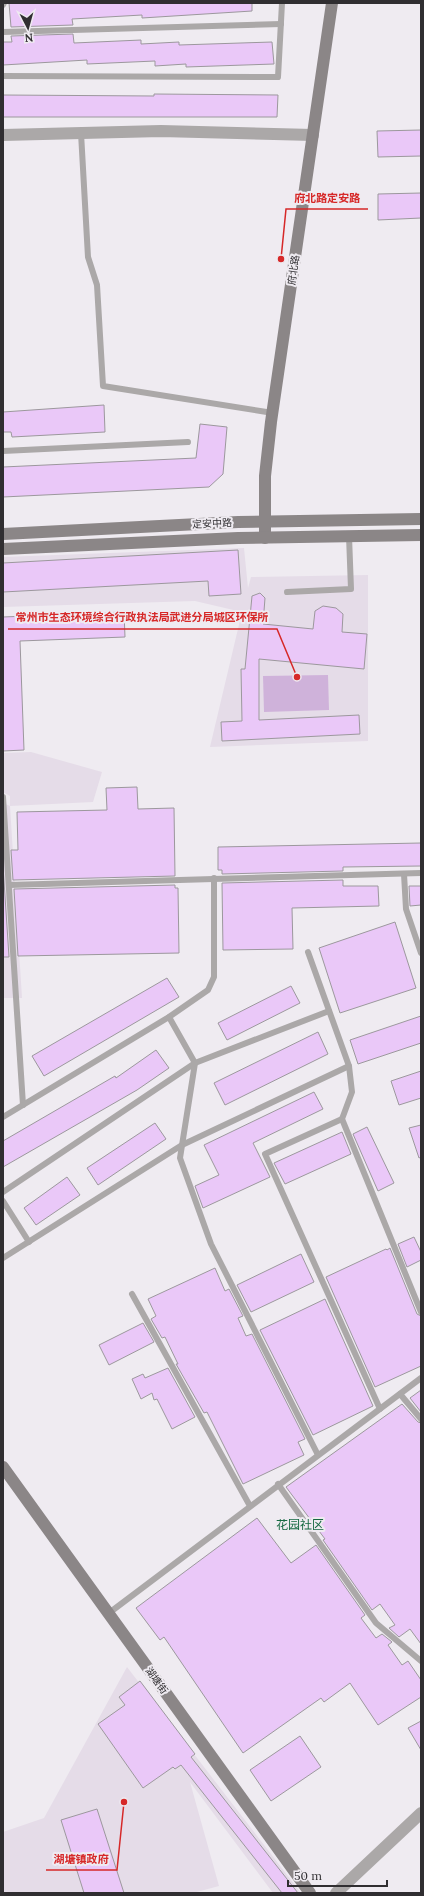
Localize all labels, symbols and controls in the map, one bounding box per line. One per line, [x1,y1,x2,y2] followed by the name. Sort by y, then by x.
[8,8,48,48] north arrow
[24,31,34,45] text: N
[286,186,368,209] callout: 府北路定安路
[294,191,361,205] text: 府北路定安路
[285,254,302,286] street label: 府北路
[192,516,232,531] street label: 定安中路
[8,606,277,629] callout: 常州市生态环境综合行政执法局武进分局城区环保所
[16,610,269,624] text: 常州市生态环境综合行政执法局武进分局城区环保所
[276,1517,324,1532] district label: 花园社区
[143,1664,171,1696] street label: 湖塘街
[46,1847,117,1870] callout: 湖塘镇政府
[54,1852,109,1866] text: 湖塘镇政府
[288,1862,387,1888] scale bar
[294,1868,322,1883] text: 50 m

